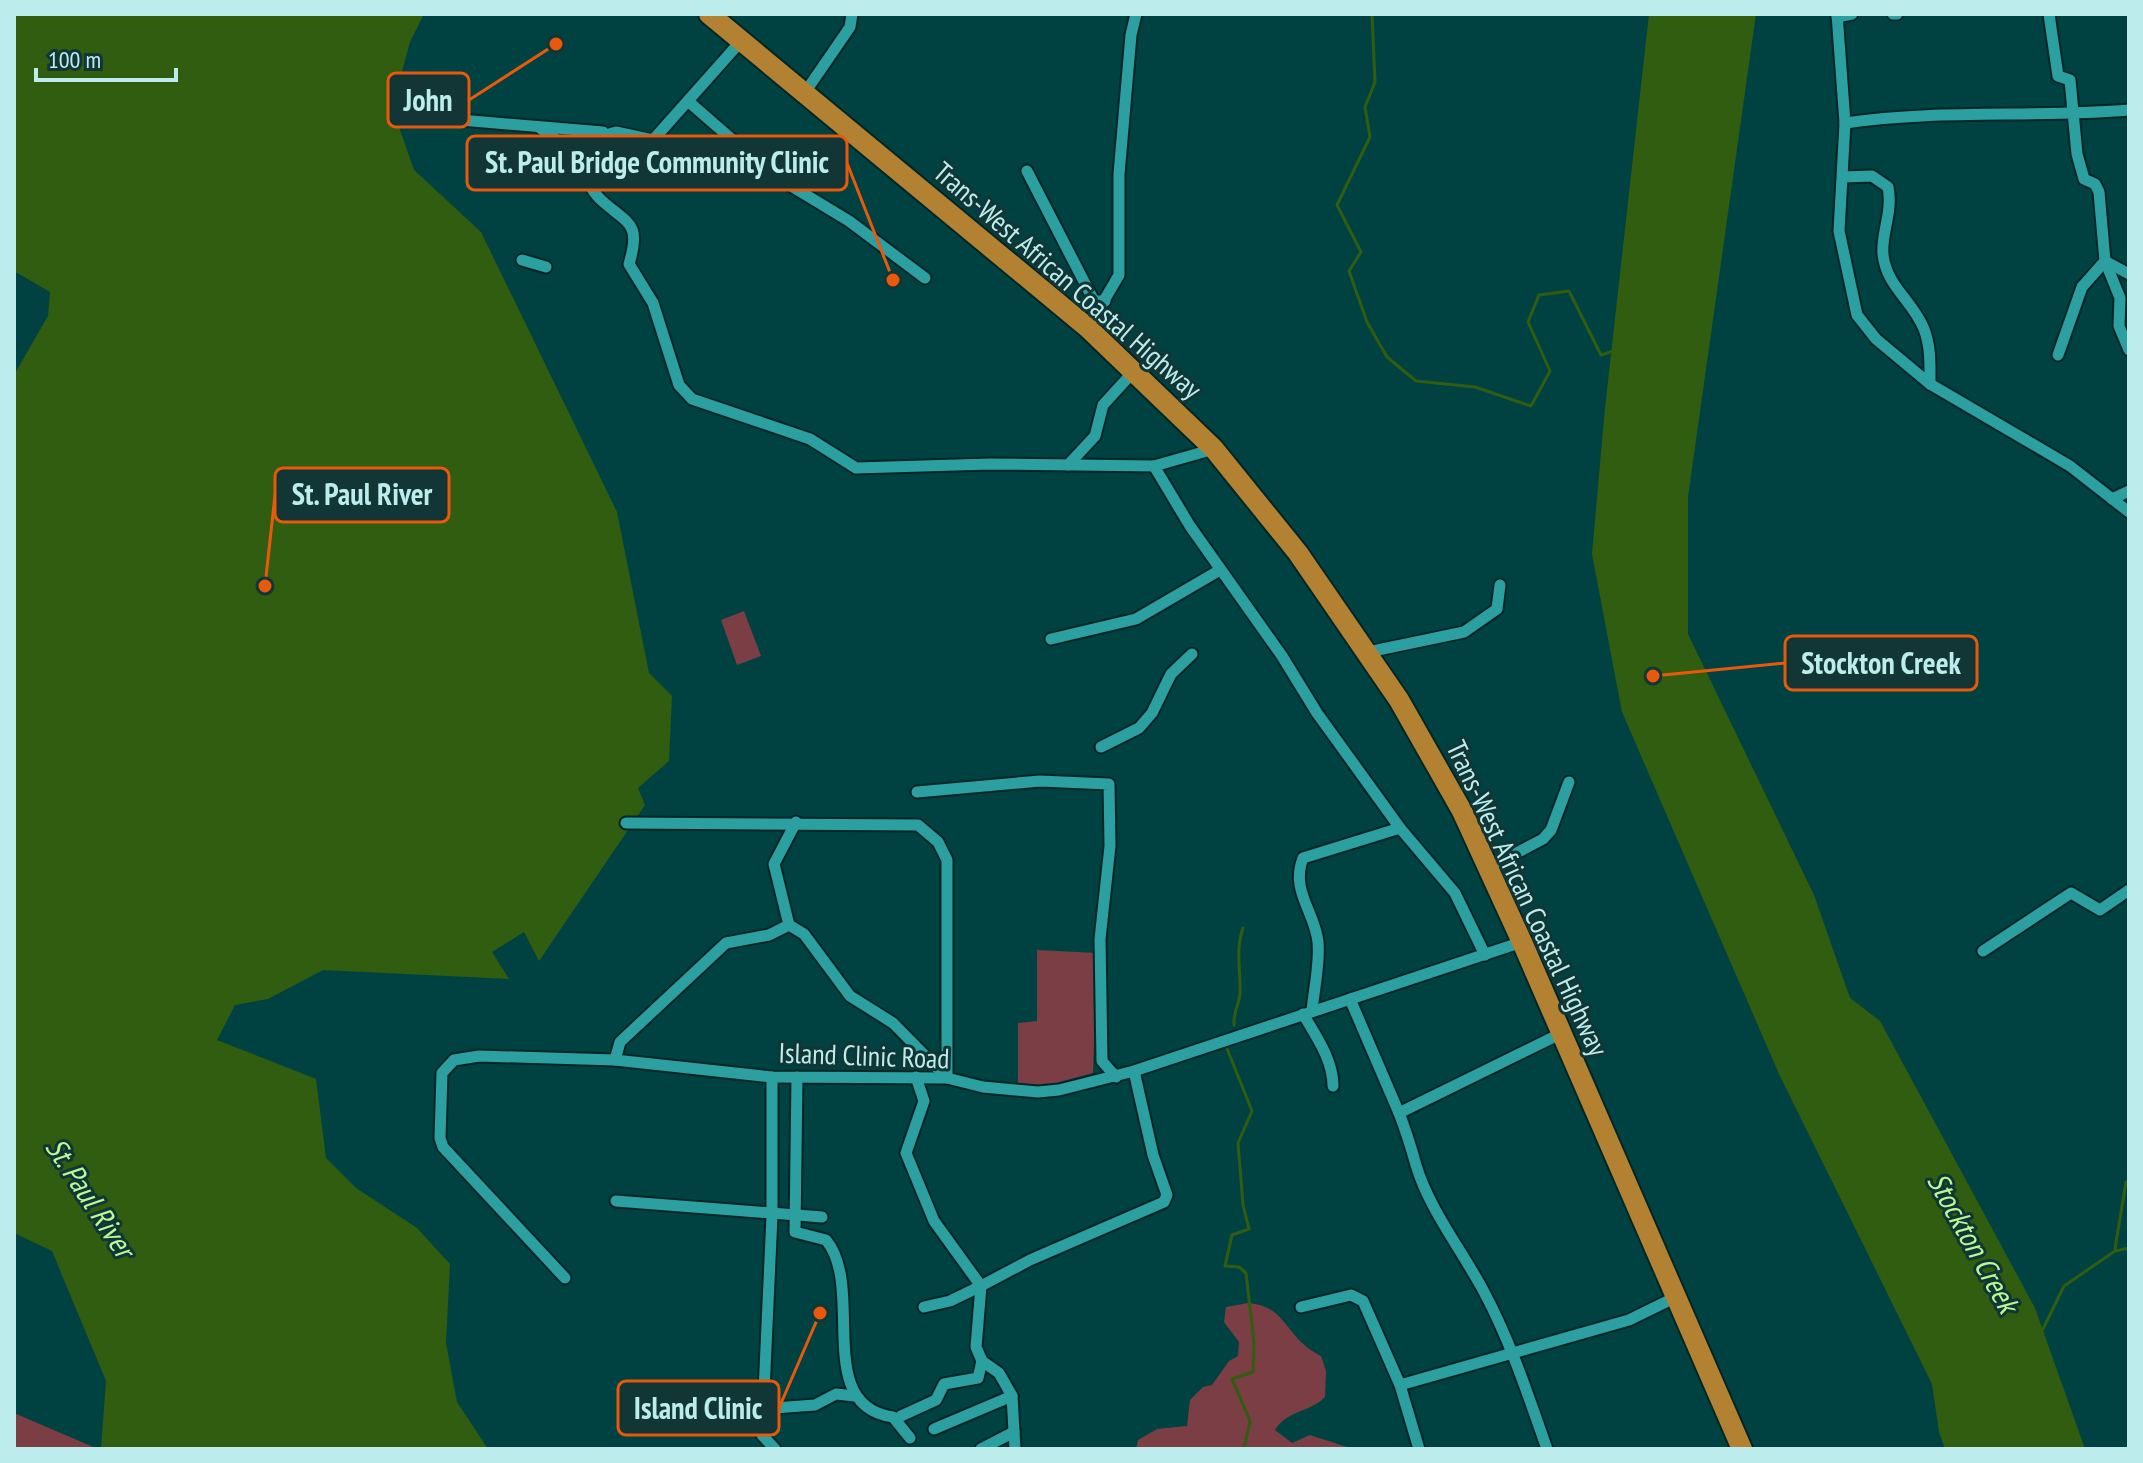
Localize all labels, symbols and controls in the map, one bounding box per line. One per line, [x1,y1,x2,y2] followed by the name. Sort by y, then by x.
[36,32,176,82] scale bar
[48,44,101,75] text: 100 m
[388,73,469,127] callout: John
[403,80,452,119] text: John
[467,136,847,190] callout: St. Paul Bridge Community Clinic
[485,142,829,181] text: St. Paul Bridge Community Clinic
[926,153,1210,407] street label: Trans-West African Coastal Highway
[275,468,449,522] callout: St. Paul River
[292,474,433,513] text: St. Paul River
[1785,636,1977,690] callout: Stockton Creek
[1801,643,1962,682] text: Stockton Creek
[1439,734,1618,1062] street label: Trans-West African Coastal Highway
[778,1034,950,1076] street label: Island Clinic Road
[38,1130,146,1267] water label: St. Paul River
[1920,1165,2030,1322] water label: Stockton Creek
[618,1381,779,1435] callout: Island Clinic
[634,1388,763,1427] text: Island Clinic

